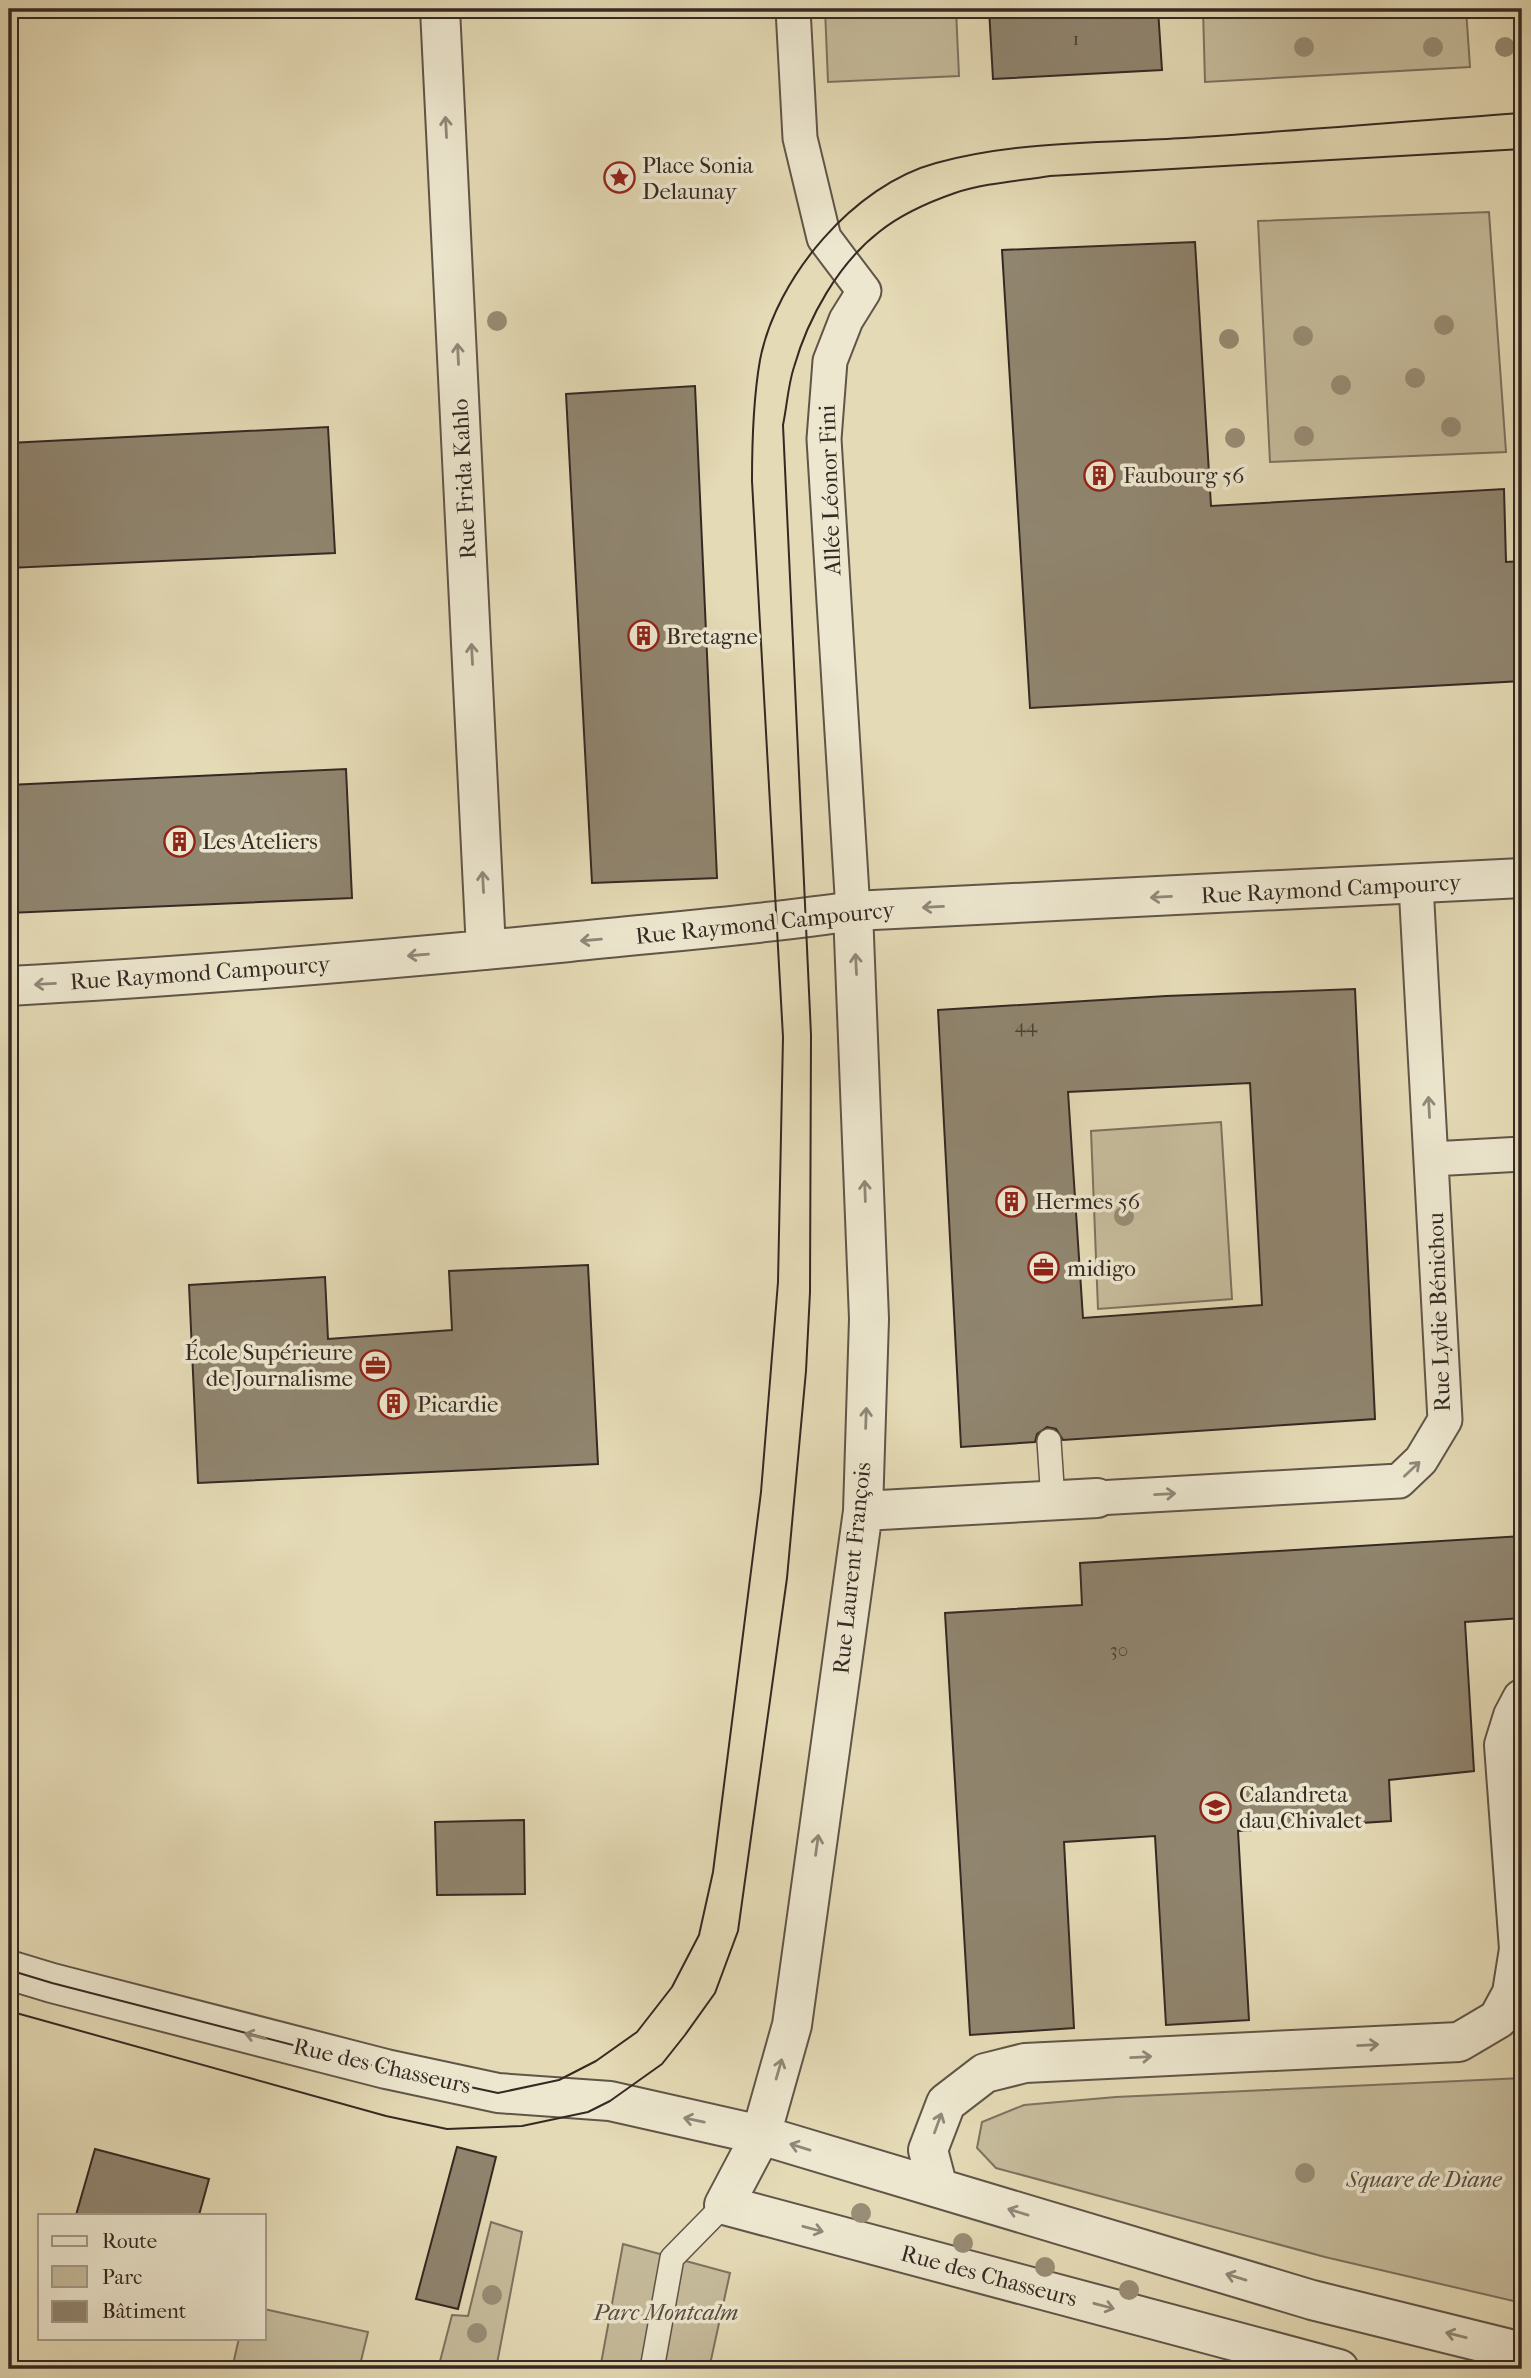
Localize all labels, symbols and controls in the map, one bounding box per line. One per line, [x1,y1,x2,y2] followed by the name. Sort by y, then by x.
[1073,28,1079,50] house number: 1
[440,115,453,138] one-way arrow
[642,152,754,205] place label: Place Sonia Delaunay
[602,161,636,195] place icon: Place Sonia Delaunay
[452,343,465,366] one-way arrow
[446,398,482,560] street label: Rue Frida Kahlo
[814,404,847,577] street label: Allée Léonor Fini
[1083,458,1117,492] building icon: Faubourg 56
[1123,462,1245,489] place label: Faubourg 56
[626,619,660,653] building icon: Bretagne
[666,623,758,650] place label: Bretagne
[466,643,479,666] one-way arrow
[162,824,196,858] building icon: Les Ateliers
[202,828,318,855] place label: Les Ateliers
[1200,869,1462,909] street label: Rue Raymond Campourcy
[477,871,490,894] one-way arrow
[1149,891,1172,904] one-way arrow
[634,896,897,950] street label: Rue Raymond Campourcy
[922,901,945,914] one-way arrow
[580,933,603,946] one-way arrow
[408,949,430,962] one-way arrow
[69,950,332,996] street label: Rue Raymond Campourcy
[850,952,863,975] one-way arrow
[34,978,57,991] one-way arrow
[1015,1015,1038,1037] house number: 44
[1423,1096,1436,1119] one-way arrow
[858,1180,872,1203] one-way arrow
[995,1184,1029,1218] building icon: Hermes 56
[1035,1188,1141,1215] place label: Hermes 56
[1422,1212,1456,1412] street label: Rue Lydie Bénichou
[1027,1251,1061,1285] office icon: midigo
[1067,1255,1136,1282] place label: midigo
[184,1339,353,1392] place label: École Supérieure de Journalisme
[359,1348,393,1382] office icon: École Supérieure de Journalisme
[377,1387,411,1421] building icon: Picardie
[417,1391,498,1418] place label: Picardie
[859,1407,873,1430] one-way arrow
[1403,1460,1420,1477] one-way arrow
[827,1461,877,1675] street label: Rue Laurent François
[1153,1487,1176,1500] one-way arrow
[1110,1639,1128,1661] house number: 30
[1239,1781,1363,1834] place label: Calandreta dau Chivalet
[1199,1790,1233,1824] school or university icon: Calandreta dau Chivalet
[811,1834,824,1857] one-way arrow
[244,2029,267,2042] one-way arrow
[291,2032,473,2100] street label: Rue des Chasseurs
[1356,2038,1379,2051] one-way arrow
[1129,2050,1152,2063] one-way arrow
[774,2058,787,2080] one-way arrow
[933,2112,946,2134] one-way arrow
[683,2113,706,2126] one-way arrow
[790,2139,812,2152] one-way arrow
[1345,2166,1502,2193] park label: Square de Diane
[1008,2204,1030,2217] one-way arrow
[38,2214,266,2340] legend
[801,2223,824,2236] one-way arrow
[102,2229,157,2253] text: Route
[898,2239,1080,2313] street label: Rue des Chasseurs
[102,2265,142,2289] text: Parc
[1225,2269,1247,2282] one-way arrow
[102,2299,187,2323] text: Bâtiment
[593,2299,738,2326] park label: Parc Montcalm
[1092,2300,1115,2313] one-way arrow
[1445,2328,1468,2341] one-way arrow

